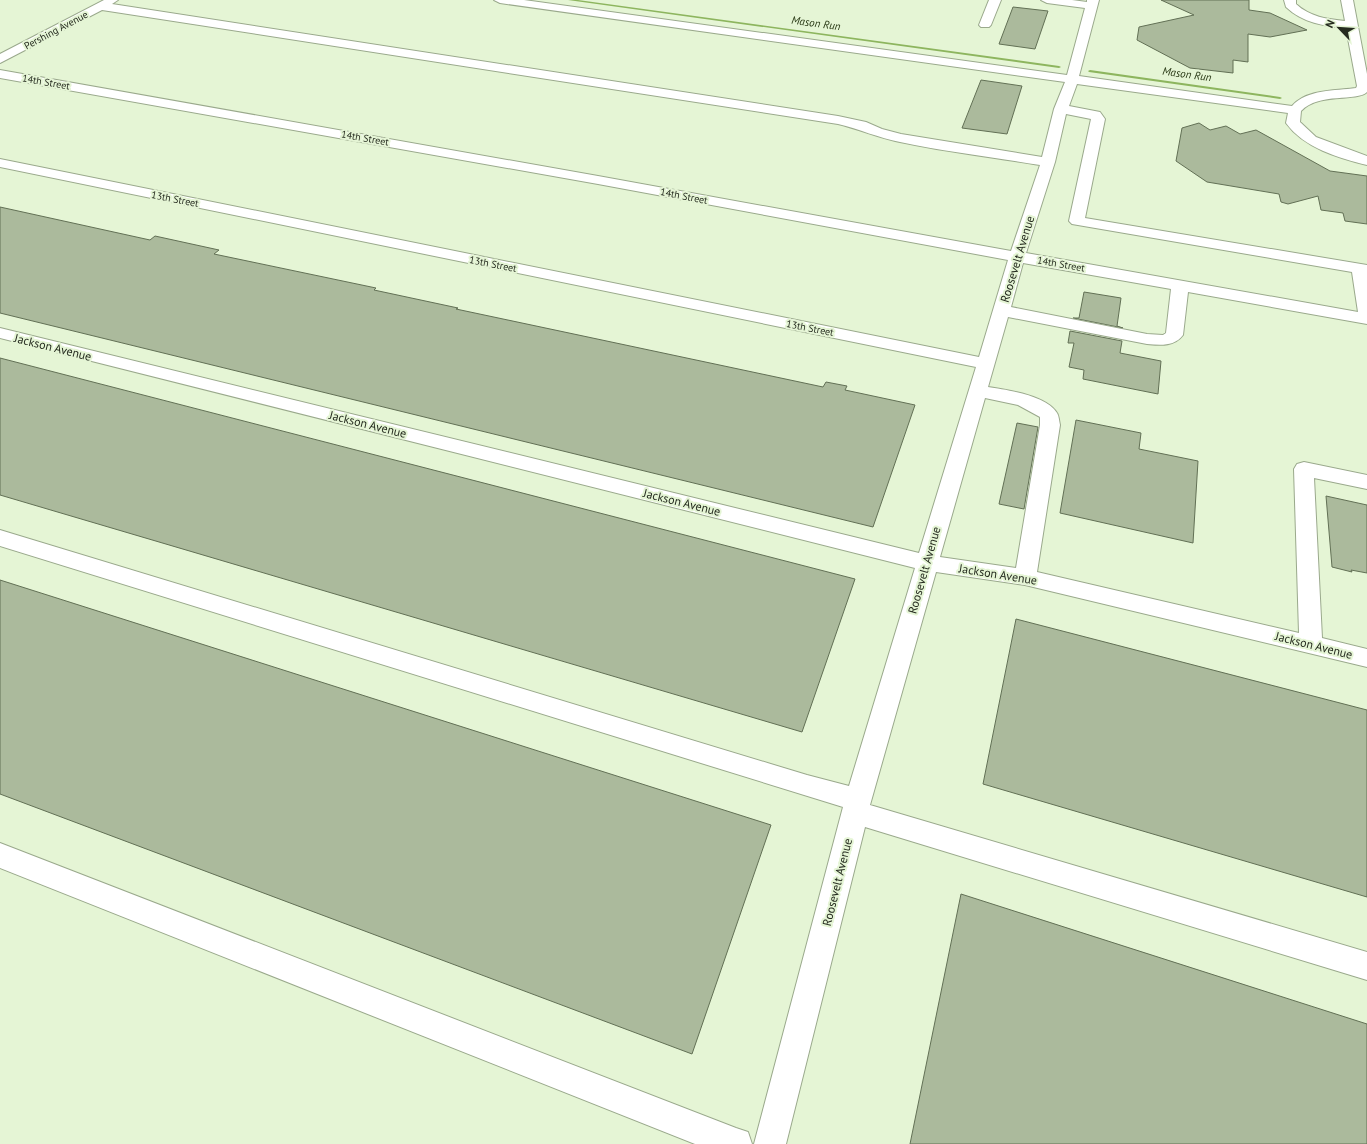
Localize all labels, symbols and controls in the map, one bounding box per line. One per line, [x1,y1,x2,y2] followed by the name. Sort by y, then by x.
[22,8,90,52] street label: Pershing Avenue
[1319,8,1359,48] north arrow
[790,13,842,33] water label: Mason Run
[1322,18,1338,30] text: N
[1161,64,1213,84] water label: Mason Run
[21,71,71,93] street label: 14th Street
[340,127,390,149] street label: 14th Street
[659,185,709,207] street label: 14th Street
[150,188,200,210] street label: 13th Street
[997,214,1037,304] street label: Roosevelt Avenue
[468,253,518,275] street label: 13th Street
[1036,253,1086,275] street label: 14th Street
[785,317,835,339] street label: 13th Street
[12,330,93,364] street label: Jackson Avenue
[327,407,408,441] street label: Jackson Avenue
[641,485,722,519] street label: Jackson Avenue
[904,525,944,615] street label: Roosevelt Avenue
[957,560,1038,588] street label: Jackson Avenue
[1273,628,1354,662] street label: Jackson Avenue
[819,837,855,927] street label: Roosevelt Avenue

